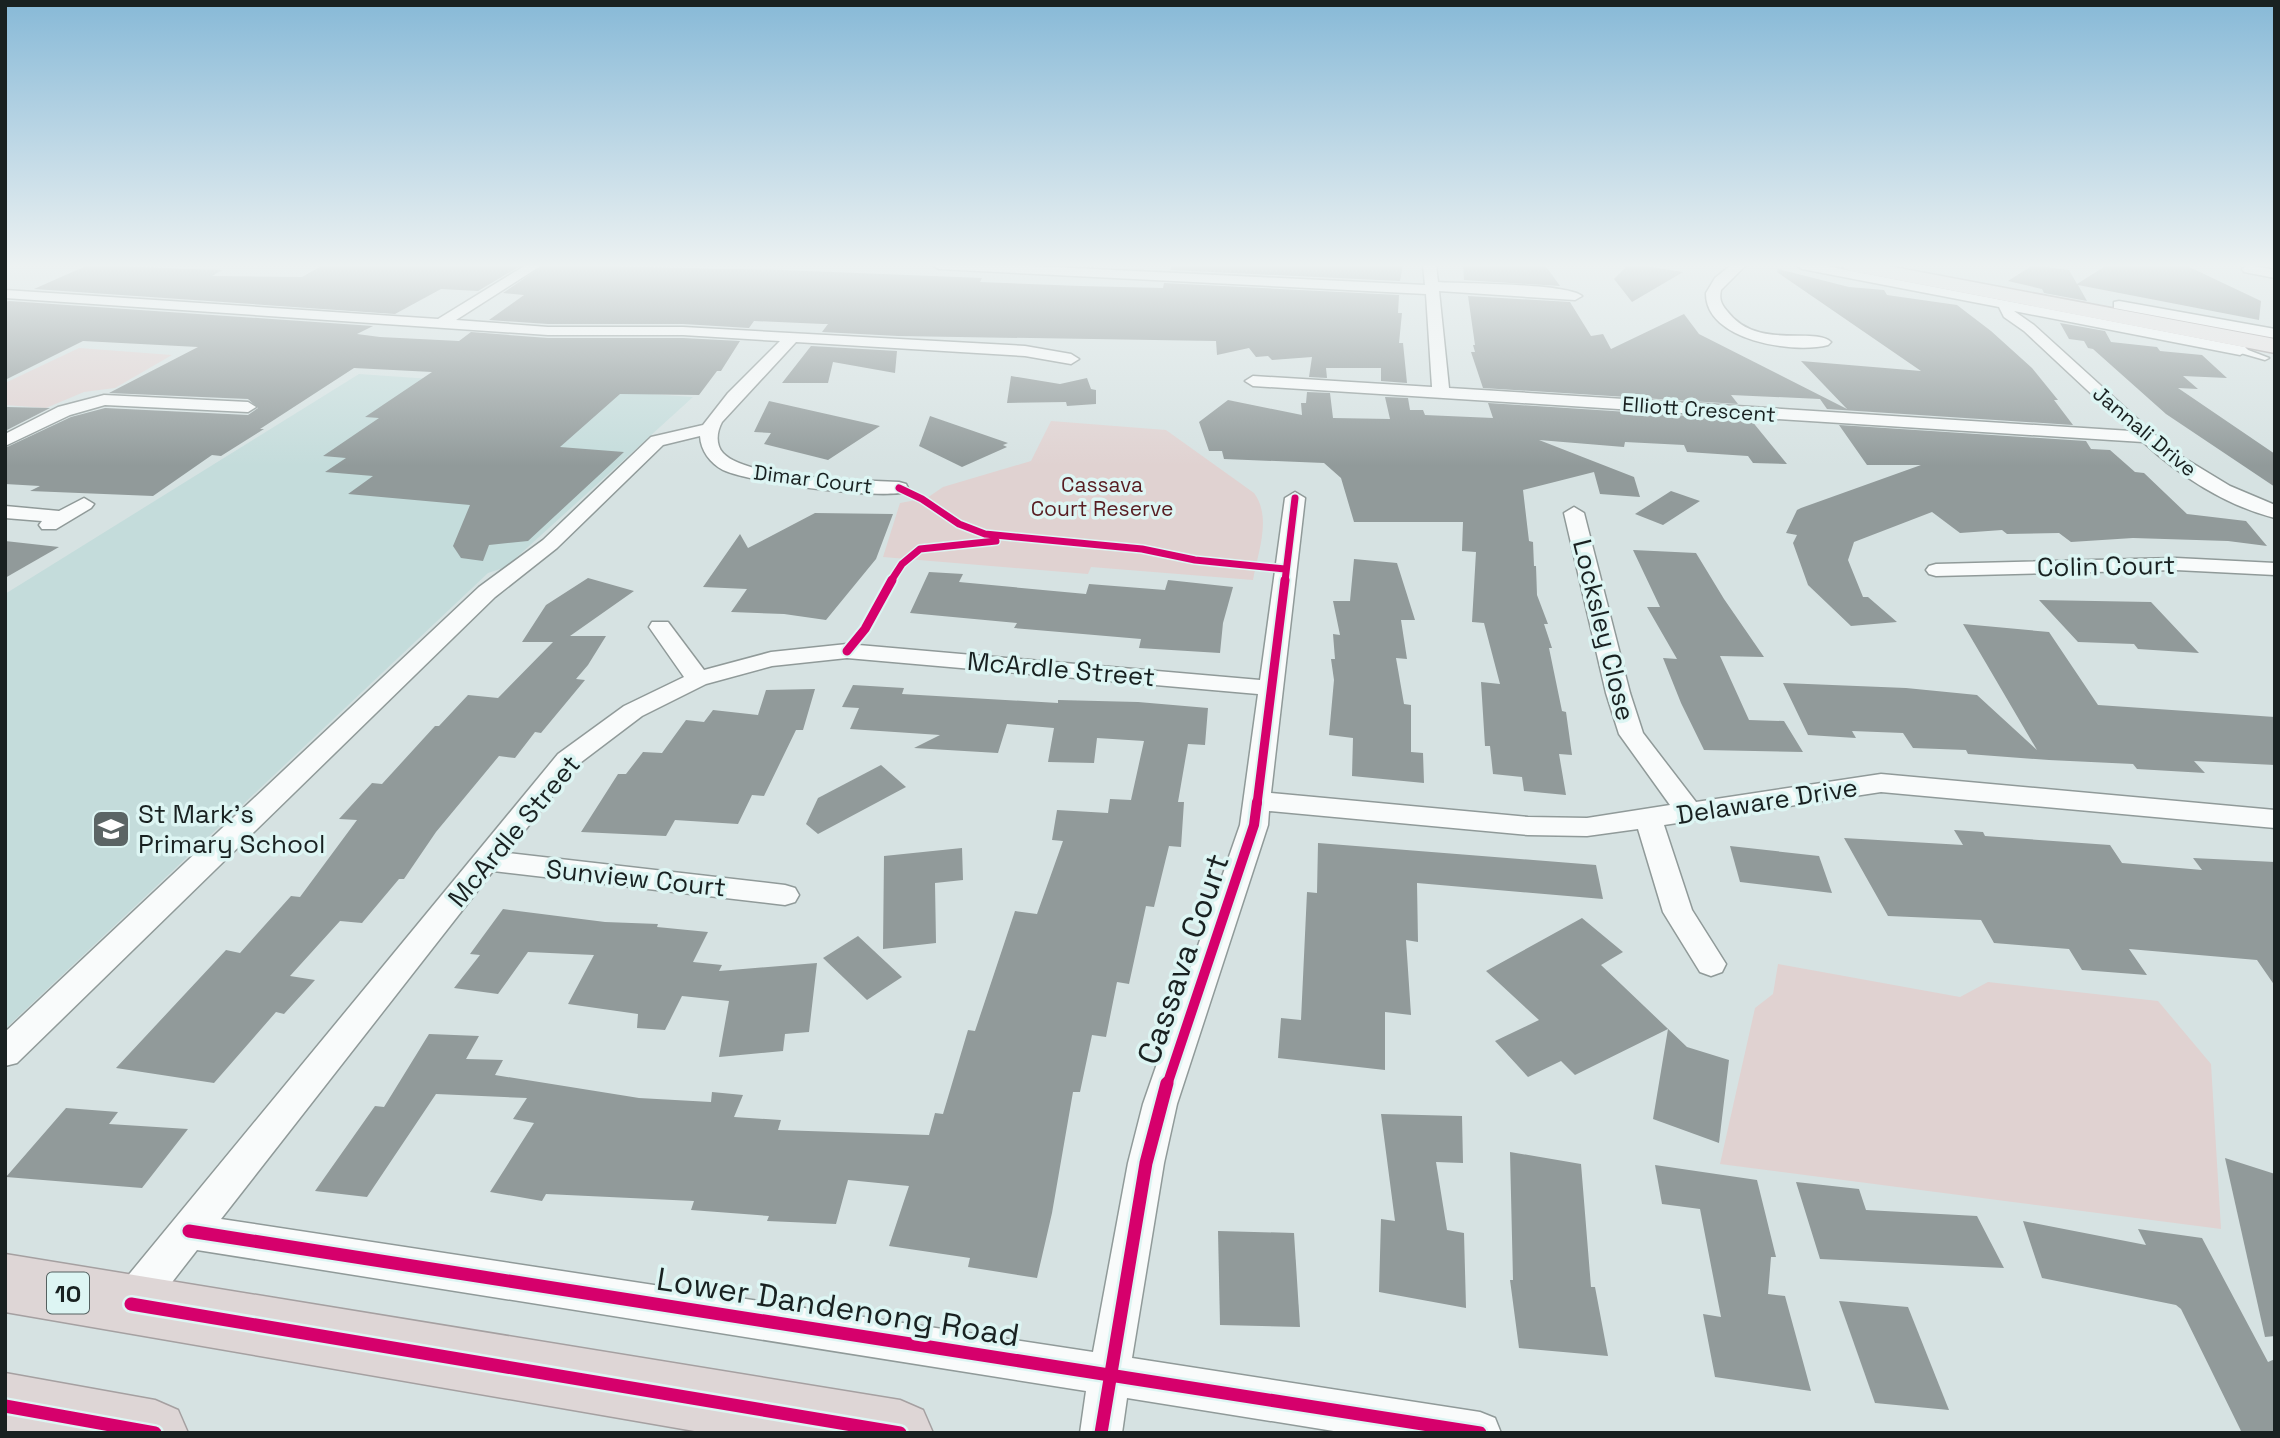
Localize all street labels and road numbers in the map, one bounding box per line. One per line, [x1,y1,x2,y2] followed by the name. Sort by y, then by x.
[2087,380,2203,482] street label: Jannali Drive
[1621,390,1777,428] street label: Elliott Crescent
[752,458,874,500] street label: Dimar Court
[1565,536,1643,724] street label: Locksley Close
[2036,548,2176,584] street label: Colin Court
[966,644,1156,694] street label: McArdle Street
[440,748,588,914] street label: McArdle Street
[1674,770,1860,832] street label: Delaware Drive
[1128,848,1238,1070] street label: Cassava Court
[544,852,728,904] street label: Sunview Court
[654,1259,1022,1355] street label: Lower Dandenong Road
[47,1273,89,1314] road number: 10

